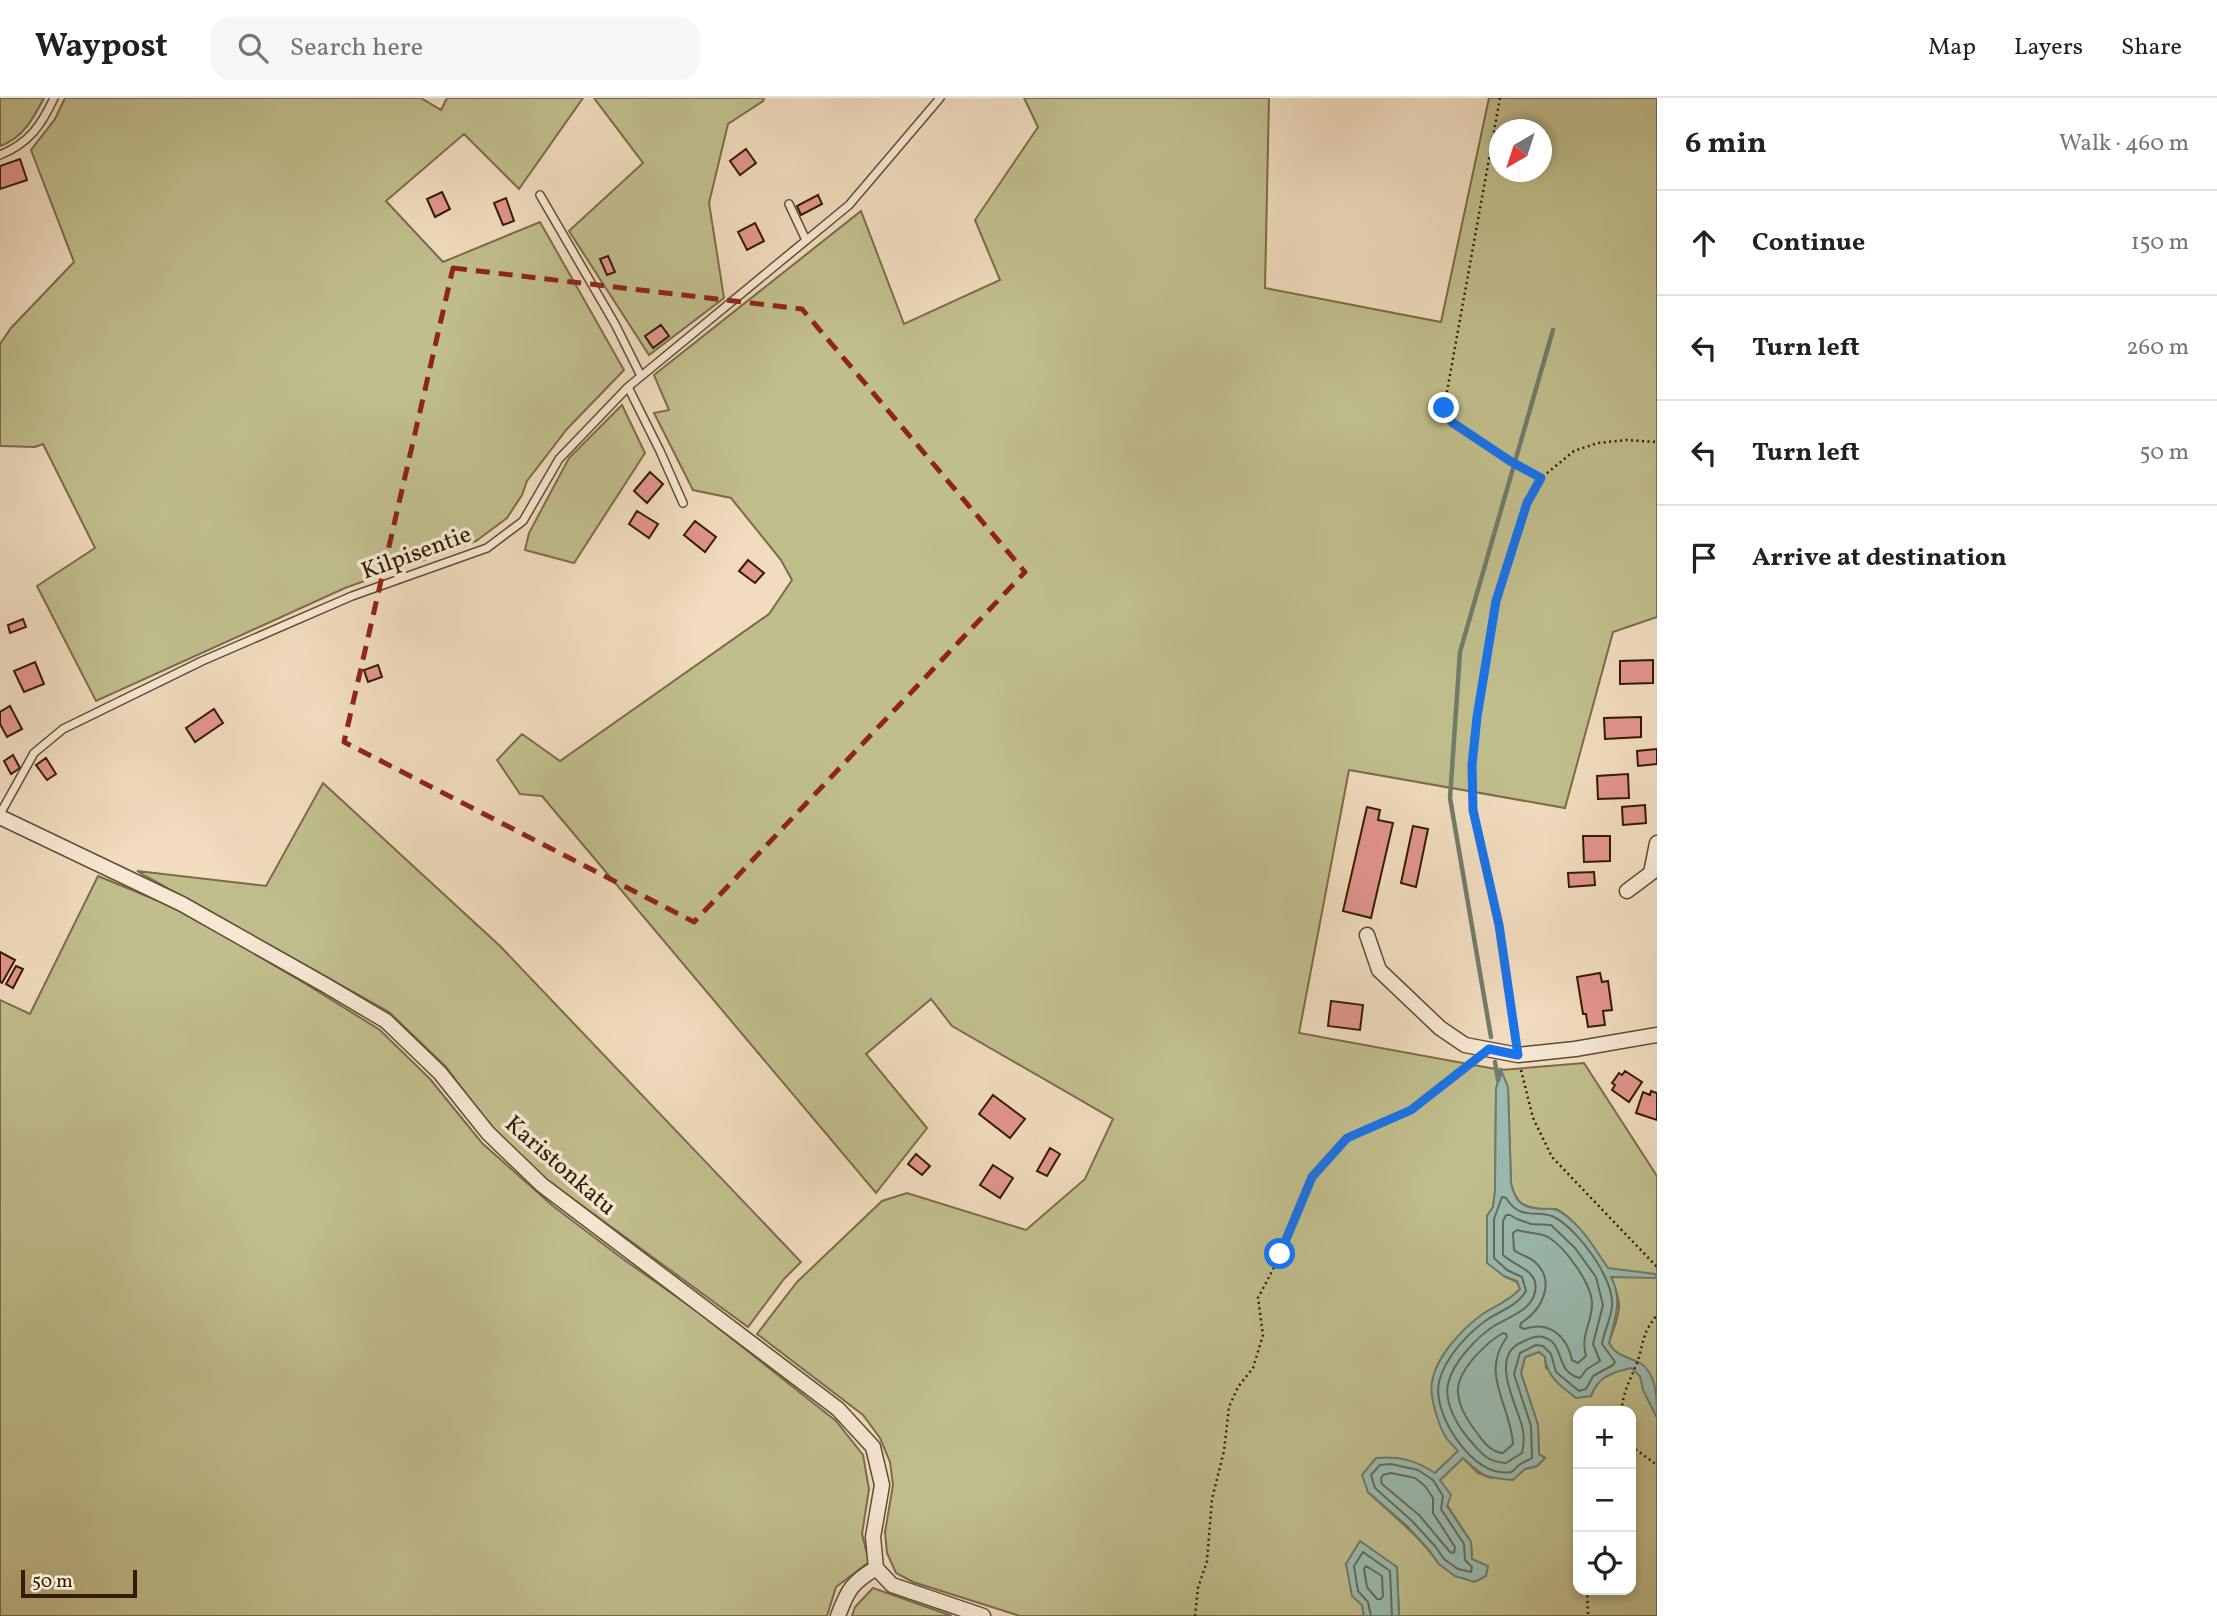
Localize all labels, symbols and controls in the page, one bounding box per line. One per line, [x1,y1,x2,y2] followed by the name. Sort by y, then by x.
[210,17,700,80] search box
[35,25,168,71] text: Waypost
[234,29,272,67] icon: search
[290,30,423,66] text: Search here
[1928,31,1976,65] text: Map
[2014,31,2083,65] text: Layers
[2121,31,2182,65] text: Share
[1489,119,1552,182] north arrow
[1685,123,1767,165] text: 6 min
[2059,128,2189,160] text: Walk · 460 m
[1685,224,1723,262] icon: ahead
[1752,225,1865,261] text: Continue
[2131,227,2189,259] text: 150 m
[1685,329,1723,367] icon: left
[1752,330,1860,366] text: Turn left
[2126,332,2189,364] text: 260 m
[1428,392,1459,423] route end
[1685,434,1723,472] icon: left
[1752,435,1860,471] text: Turn left
[2140,437,2189,469] text: 50 m
[357,518,476,589] street label: Kilpisentie
[1685,539,1723,577] icon: arrive
[1752,540,2007,576] text: Arrive at destination
[497,1109,623,1225] street label: Karistonkatu
[1264,1238,1295,1269] route start
[1573,1406,1636,1595] map controls
[1573,1406,1636,1469] button: +
[1573,1469,1636,1532] button: −
[1573,1532,1636,1595] button: locate
[21,1567,136,1599] scale bar
[32,1569,73,1595] text: 50 m

